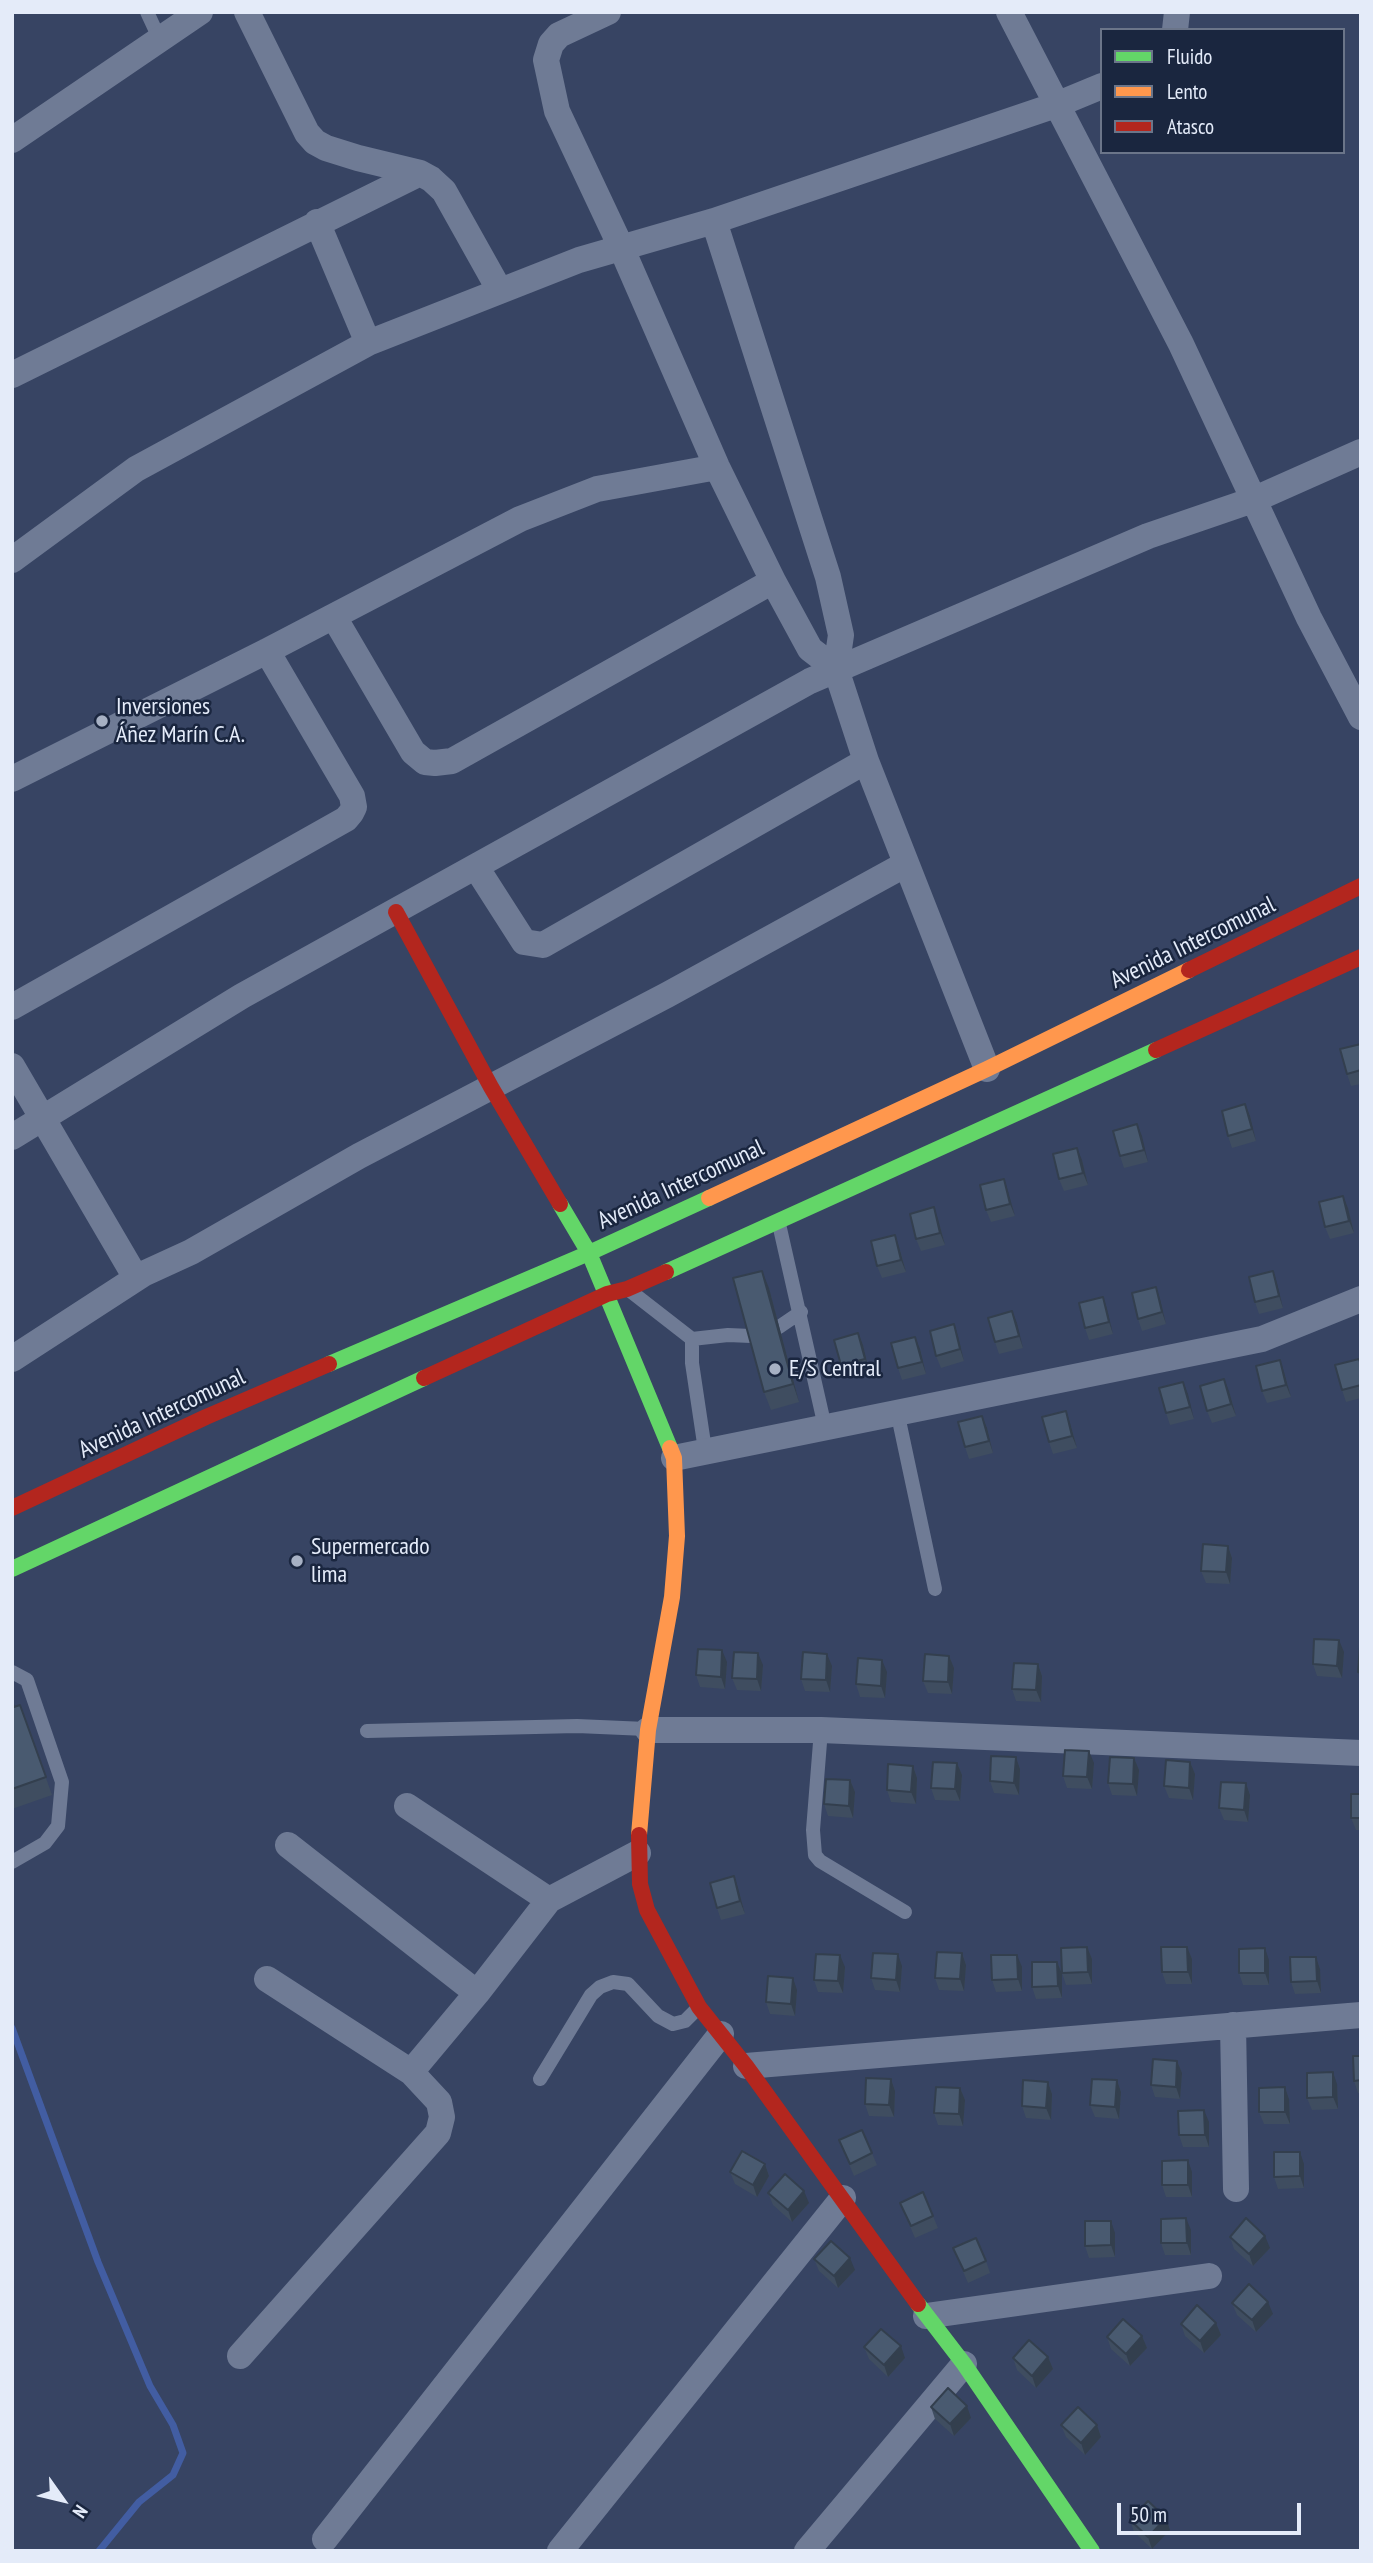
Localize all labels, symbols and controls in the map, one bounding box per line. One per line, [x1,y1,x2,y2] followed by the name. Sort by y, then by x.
[1100,28,1345,154] legend
[1167,43,1212,70] text: Fluido
[1167,78,1207,105] text: Lento
[1167,113,1214,140] text: Atasco
[116,693,245,749] place label: Inversiones Áñez Marín C.A.
[94,713,110,729] marker: Inversiones Áñez Marín C.A.
[1106,891,1280,995] street label: Avenida Intercomunal
[593,1134,769,1236] street label: Avenida Intercomunal
[789,1355,881,1383] place label: E/S Central
[767,1361,783,1377] marker: E/S Central
[74,1363,250,1465] street label: Avenida Intercomunal
[311,1533,430,1589] place label: Supermercado lima
[289,1553,305,1569] marker: Supermercado lima
[28,2465,98,2535] north arrow
[1121,2490,1305,2534] scale bar
[68,2501,93,2523] text: N
[1130,2501,1167,2528] text: 50 m

